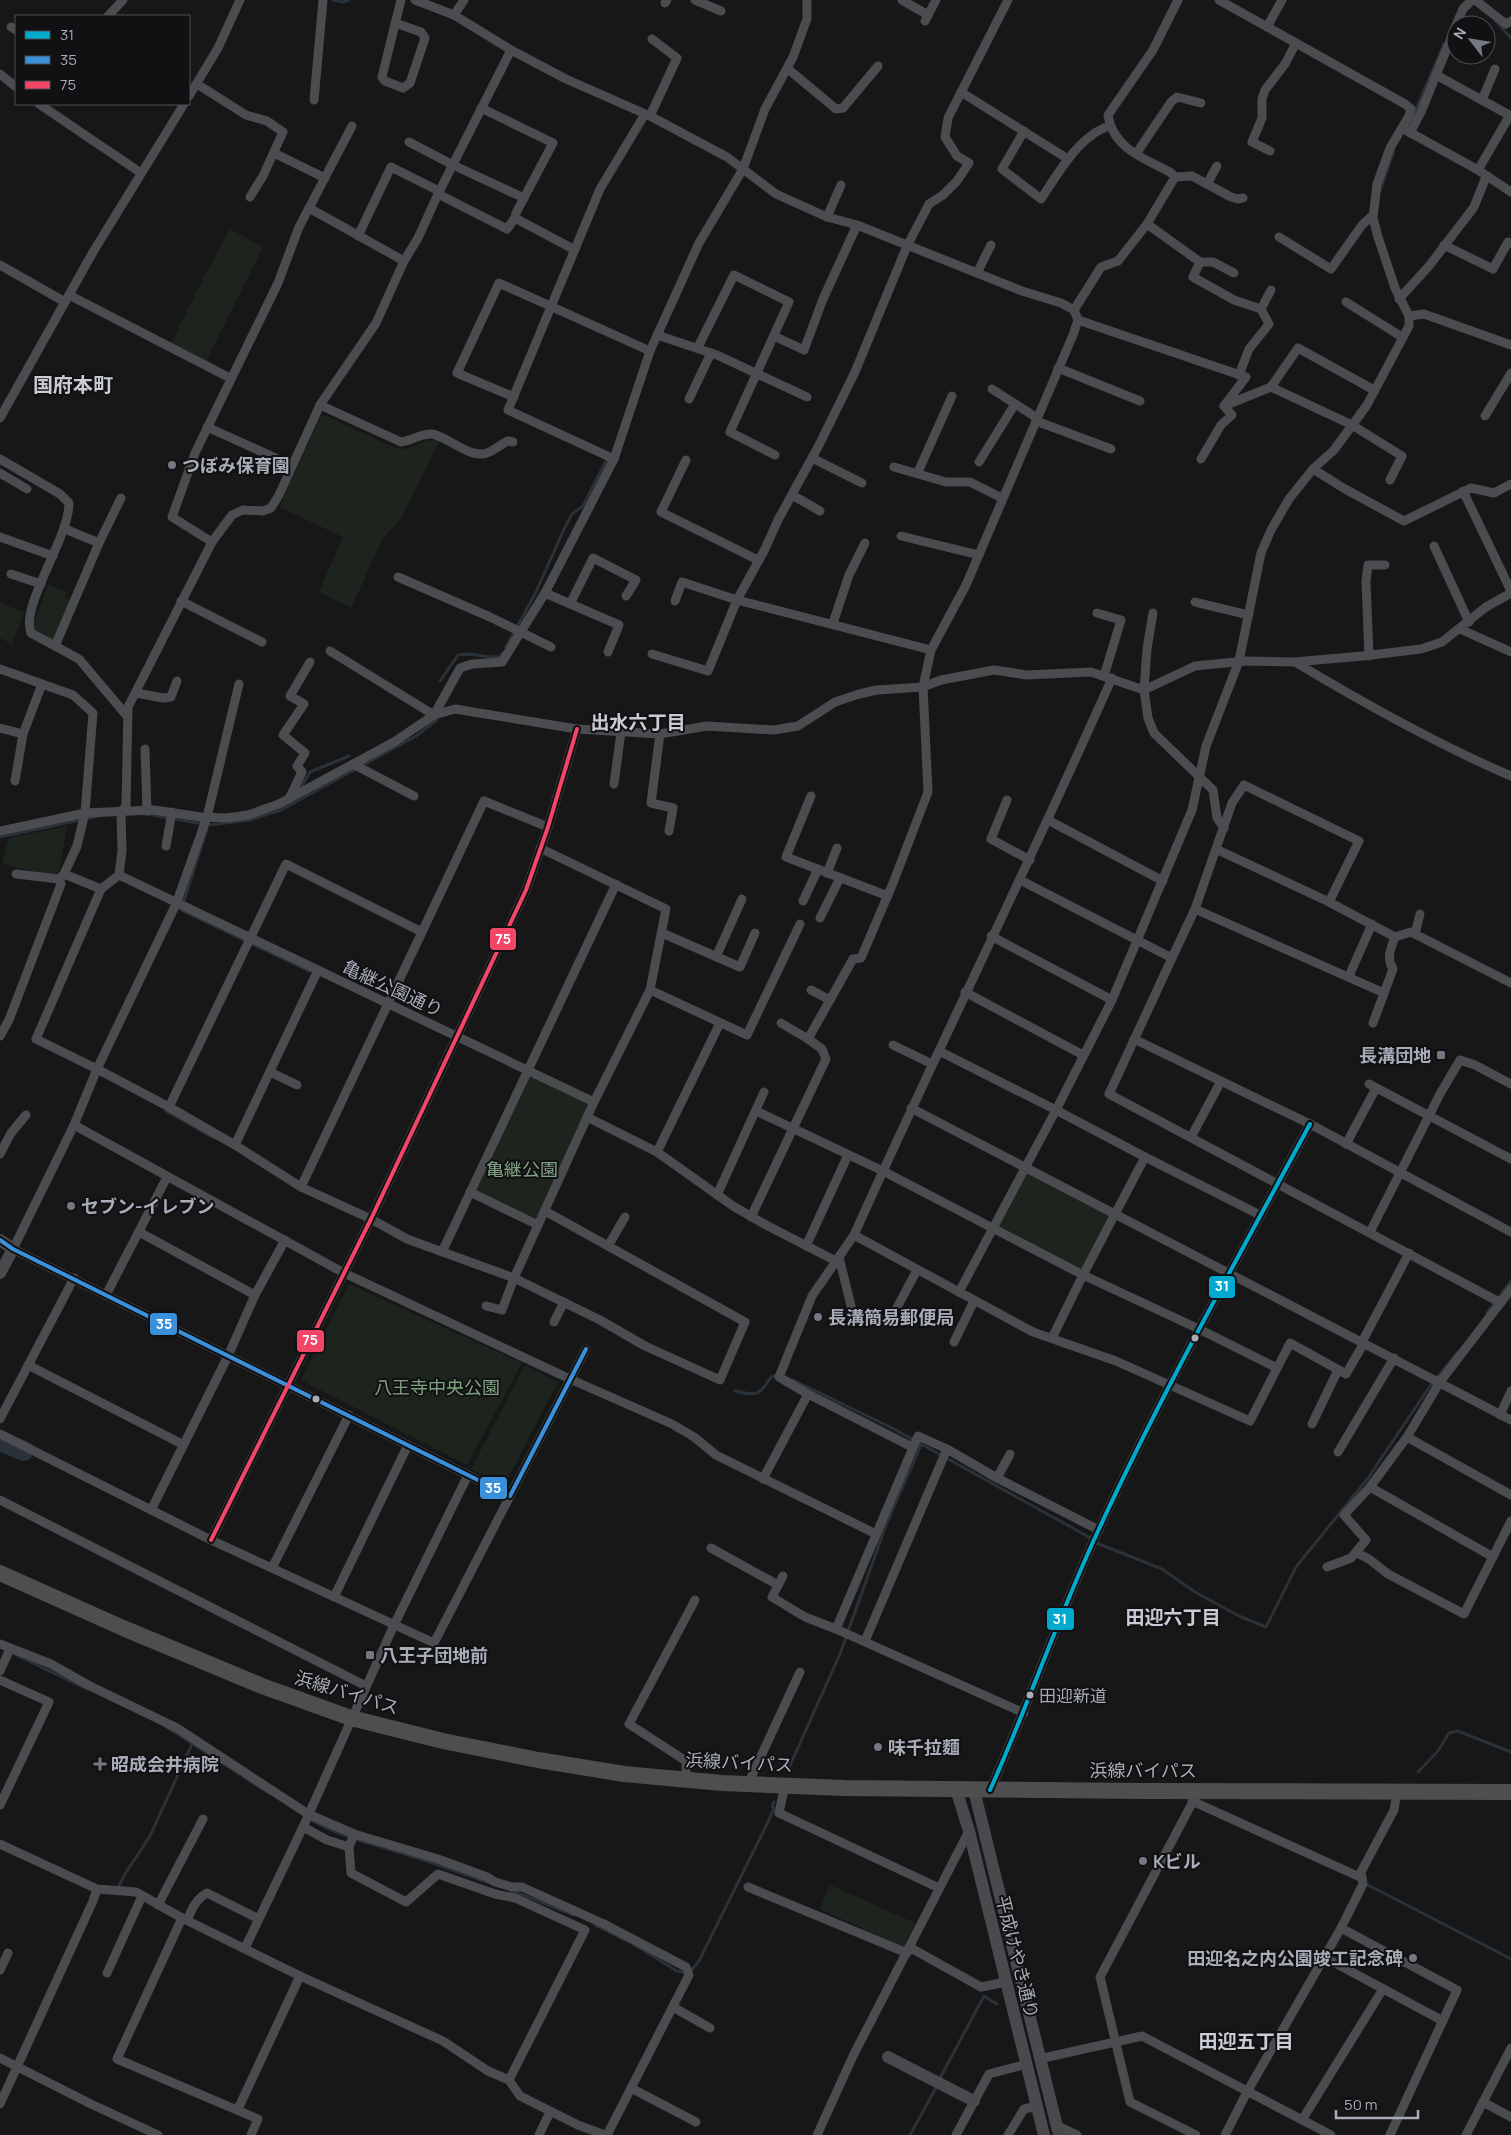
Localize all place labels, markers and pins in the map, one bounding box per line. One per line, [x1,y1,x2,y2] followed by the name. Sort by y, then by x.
[182,453,290,477] place label: つぼみ保育園
[166,459,178,471] marker: つぼみ保育園
[1359,1043,1431,1067] place label: 長溝団地
[1435,1049,1447,1061] marker: 長溝団地
[81,1194,215,1218] place label: セブン-イレブン
[65,1200,77,1212] marker: セブン-イレブン
[828,1305,954,1329] place label: 長溝簡易郵便局
[812,1311,824,1323] marker: 長溝簡易郵便局
[1190,1333,1200,1343] unlabelled marker
[311,1394,321,1404] unlabelled marker
[380,1643,488,1667] place label: 八王子団地前
[364,1649,376,1661] marker: 八王子団地前
[1039,1684,1107,1707] place label: 田迎新道
[1025,1690,1035,1700] marker: 田迎新道
[888,1735,960,1759] place label: 味千拉麵
[872,1741,884,1753] marker: 味千拉麵
[111,1752,219,1776] place label: 昭成会井病院
[93,1757,107,1771] marker: 昭成会井病院
[1153,1849,1201,1873] place label: Kビル
[1137,1855,1149,1867] marker: Kビル
[1187,1946,1403,1970] place label: 田迎名之内公園竣工記念碑
[1407,1952,1419,1964] marker: 田迎名之内公園竣工記念碑

